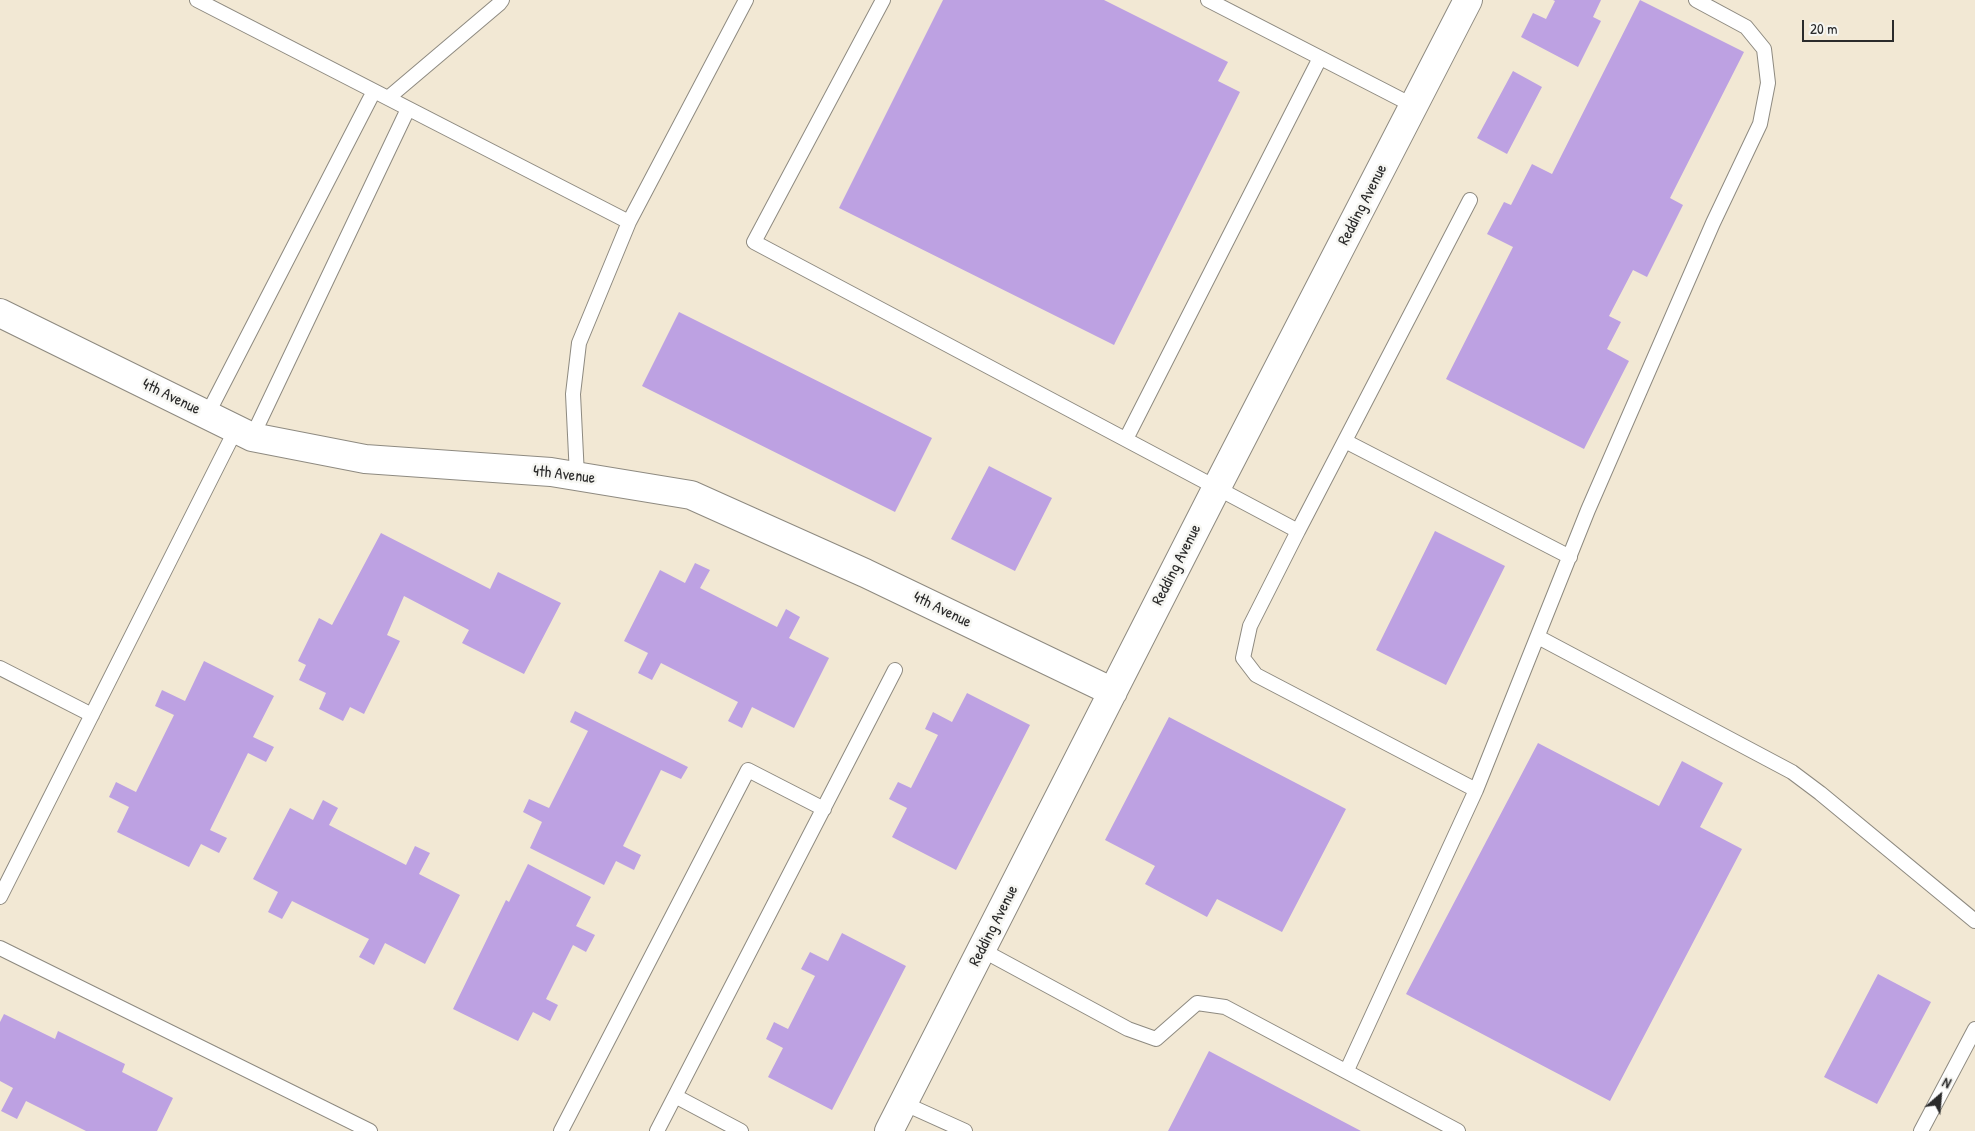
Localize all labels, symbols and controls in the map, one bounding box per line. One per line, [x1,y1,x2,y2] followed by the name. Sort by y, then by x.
[1805,10,1898,42] scale bar
[1810,18,1837,39] text: 20 m
[1334,161,1392,249] street label: Redding Avenue
[139,375,203,419] street label: 4th Avenue
[532,462,596,488] street label: 4th Avenue
[1148,521,1206,609] street label: Redding Avenue
[910,588,974,632] street label: 4th Avenue
[965,882,1023,970] street label: Redding Avenue
[1915,1071,1965,1121] north arrow
[1939,1072,1955,1092] text: N

